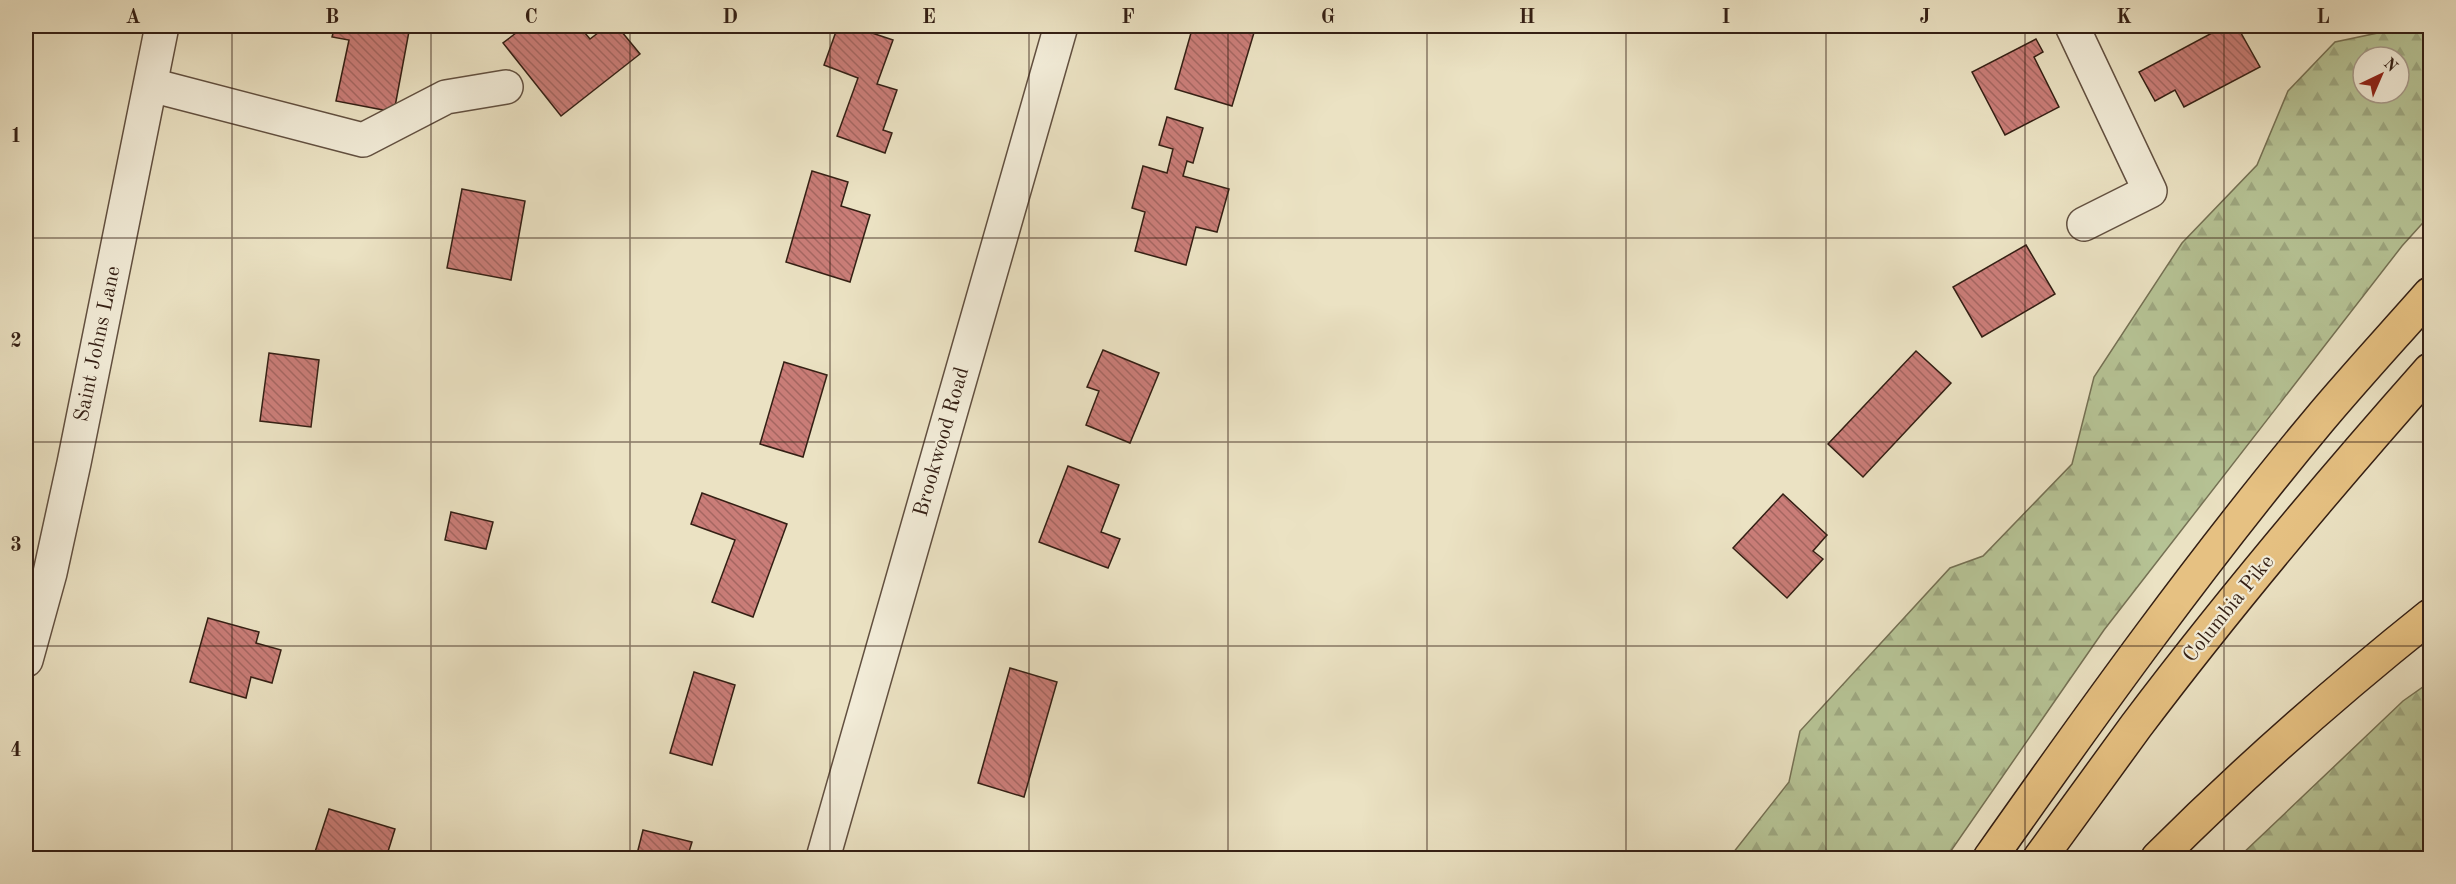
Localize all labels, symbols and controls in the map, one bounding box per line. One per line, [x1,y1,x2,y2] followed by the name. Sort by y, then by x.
[125,8,141,28] text: A
[325,8,339,28] text: B
[524,8,538,28] text: C
[722,8,738,28] text: D
[922,8,936,28] text: E
[1121,8,1135,28] text: F
[1321,8,1335,28] text: G
[1519,8,1535,28] text: H
[1722,8,1730,28] text: I
[1920,8,1931,28] text: J
[2116,8,2132,28] text: K
[2316,8,2330,28] text: L
[2351,45,2411,105] north arrow
[2380,56,2401,76] text: N
[10,127,22,147] text: 1
[71,264,125,424] street label: Saint Johns Lane
[10,332,22,352] text: 2
[911,365,973,519] street label: Brookwood Road
[10,536,22,556] text: 3
[2180,551,2278,667] street label: Columbia Pike
[10,741,22,761] text: 4

